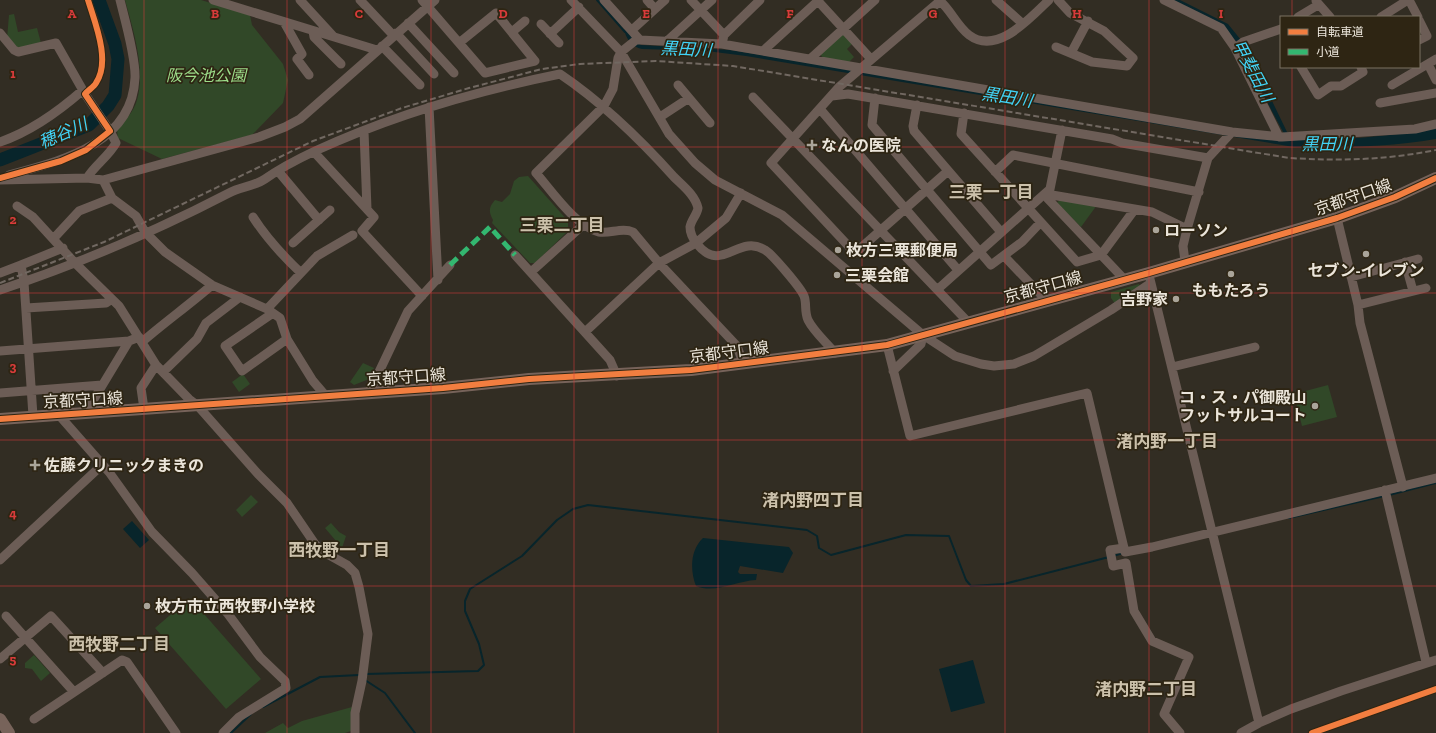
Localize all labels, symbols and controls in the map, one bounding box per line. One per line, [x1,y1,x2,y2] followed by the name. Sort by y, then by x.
[68,6,77,21] text: A
[211,6,219,21] text: B
[355,6,363,21] text: C
[498,6,508,21] text: D
[642,6,650,21] text: E
[786,6,794,21] text: F
[929,6,938,21] text: G
[1072,6,1082,21] text: H
[1219,6,1224,21] text: I
[1280,16,1420,68] legend
[1316,25,1364,39] text: 自転車道
[1228,36,1279,107] water label: 甲斐田川
[660,38,714,60] water label: 黒田川
[1316,45,1340,59] text: 小道
[10,66,16,81] text: 1
[166,66,248,85] park label: 阪今池公園
[980,83,1036,111] water label: 黒田川
[36,113,92,153] water label: 穂谷川
[1302,134,1354,154] water label: 黒田川
[821,136,901,155] place label: なんの医院
[806,139,818,151] marker: なんの医院
[1312,175,1394,219] street label: 京都守口線
[949,182,1034,202] district label: 三栗一丁目
[10,212,17,227] text: 2
[520,215,605,235] district label: 三栗二丁目
[1164,221,1228,240] place label: ローソン
[1151,225,1161,235] marker: ローソン
[846,241,958,260] place label: 枚方三栗郵便局
[833,245,843,255] marker: 枚方三栗郵便局
[1361,249,1371,259] marker: セブン-イレブン
[1307,261,1425,280] place label: セブン-イレブン
[845,266,909,285] place label: 三栗会館
[1002,267,1084,307] street label: 京都守口線
[1226,269,1236,279] marker: ももたろう
[832,270,842,280] marker: 三栗会館
[1191,281,1271,300] place label: ももたろう
[1120,290,1168,309] place label: 吉野家
[1171,294,1181,304] marker: 吉野家
[688,338,770,366] street label: 京都守口線
[10,359,17,374] text: 3
[365,365,447,389] street label: 京都守口線
[43,388,123,412] street label: 京都守口線
[1179,388,1307,425] place label: コ・ス・パ御殿山 フットサルコート
[1310,401,1320,411] marker: コ・ス・パ御殿山 フットサルコート
[1116,431,1218,451] district label: 渚内野一丁目
[43,456,204,475] place label: 佐藤クリニックまきの
[29,459,41,471] marker: 佐藤クリニックまきの
[762,490,864,510] district label: 渚内野四丁目
[9,506,17,521] text: 4
[288,540,390,560] district label: 西牧野一丁目
[155,597,315,616] place label: 枚方市立西牧野小学校
[142,601,152,611] marker: 枚方市立西牧野小学校
[68,634,170,654] district label: 西牧野二丁目
[10,652,17,667] text: 5
[1095,679,1197,699] district label: 渚内野二丁目

